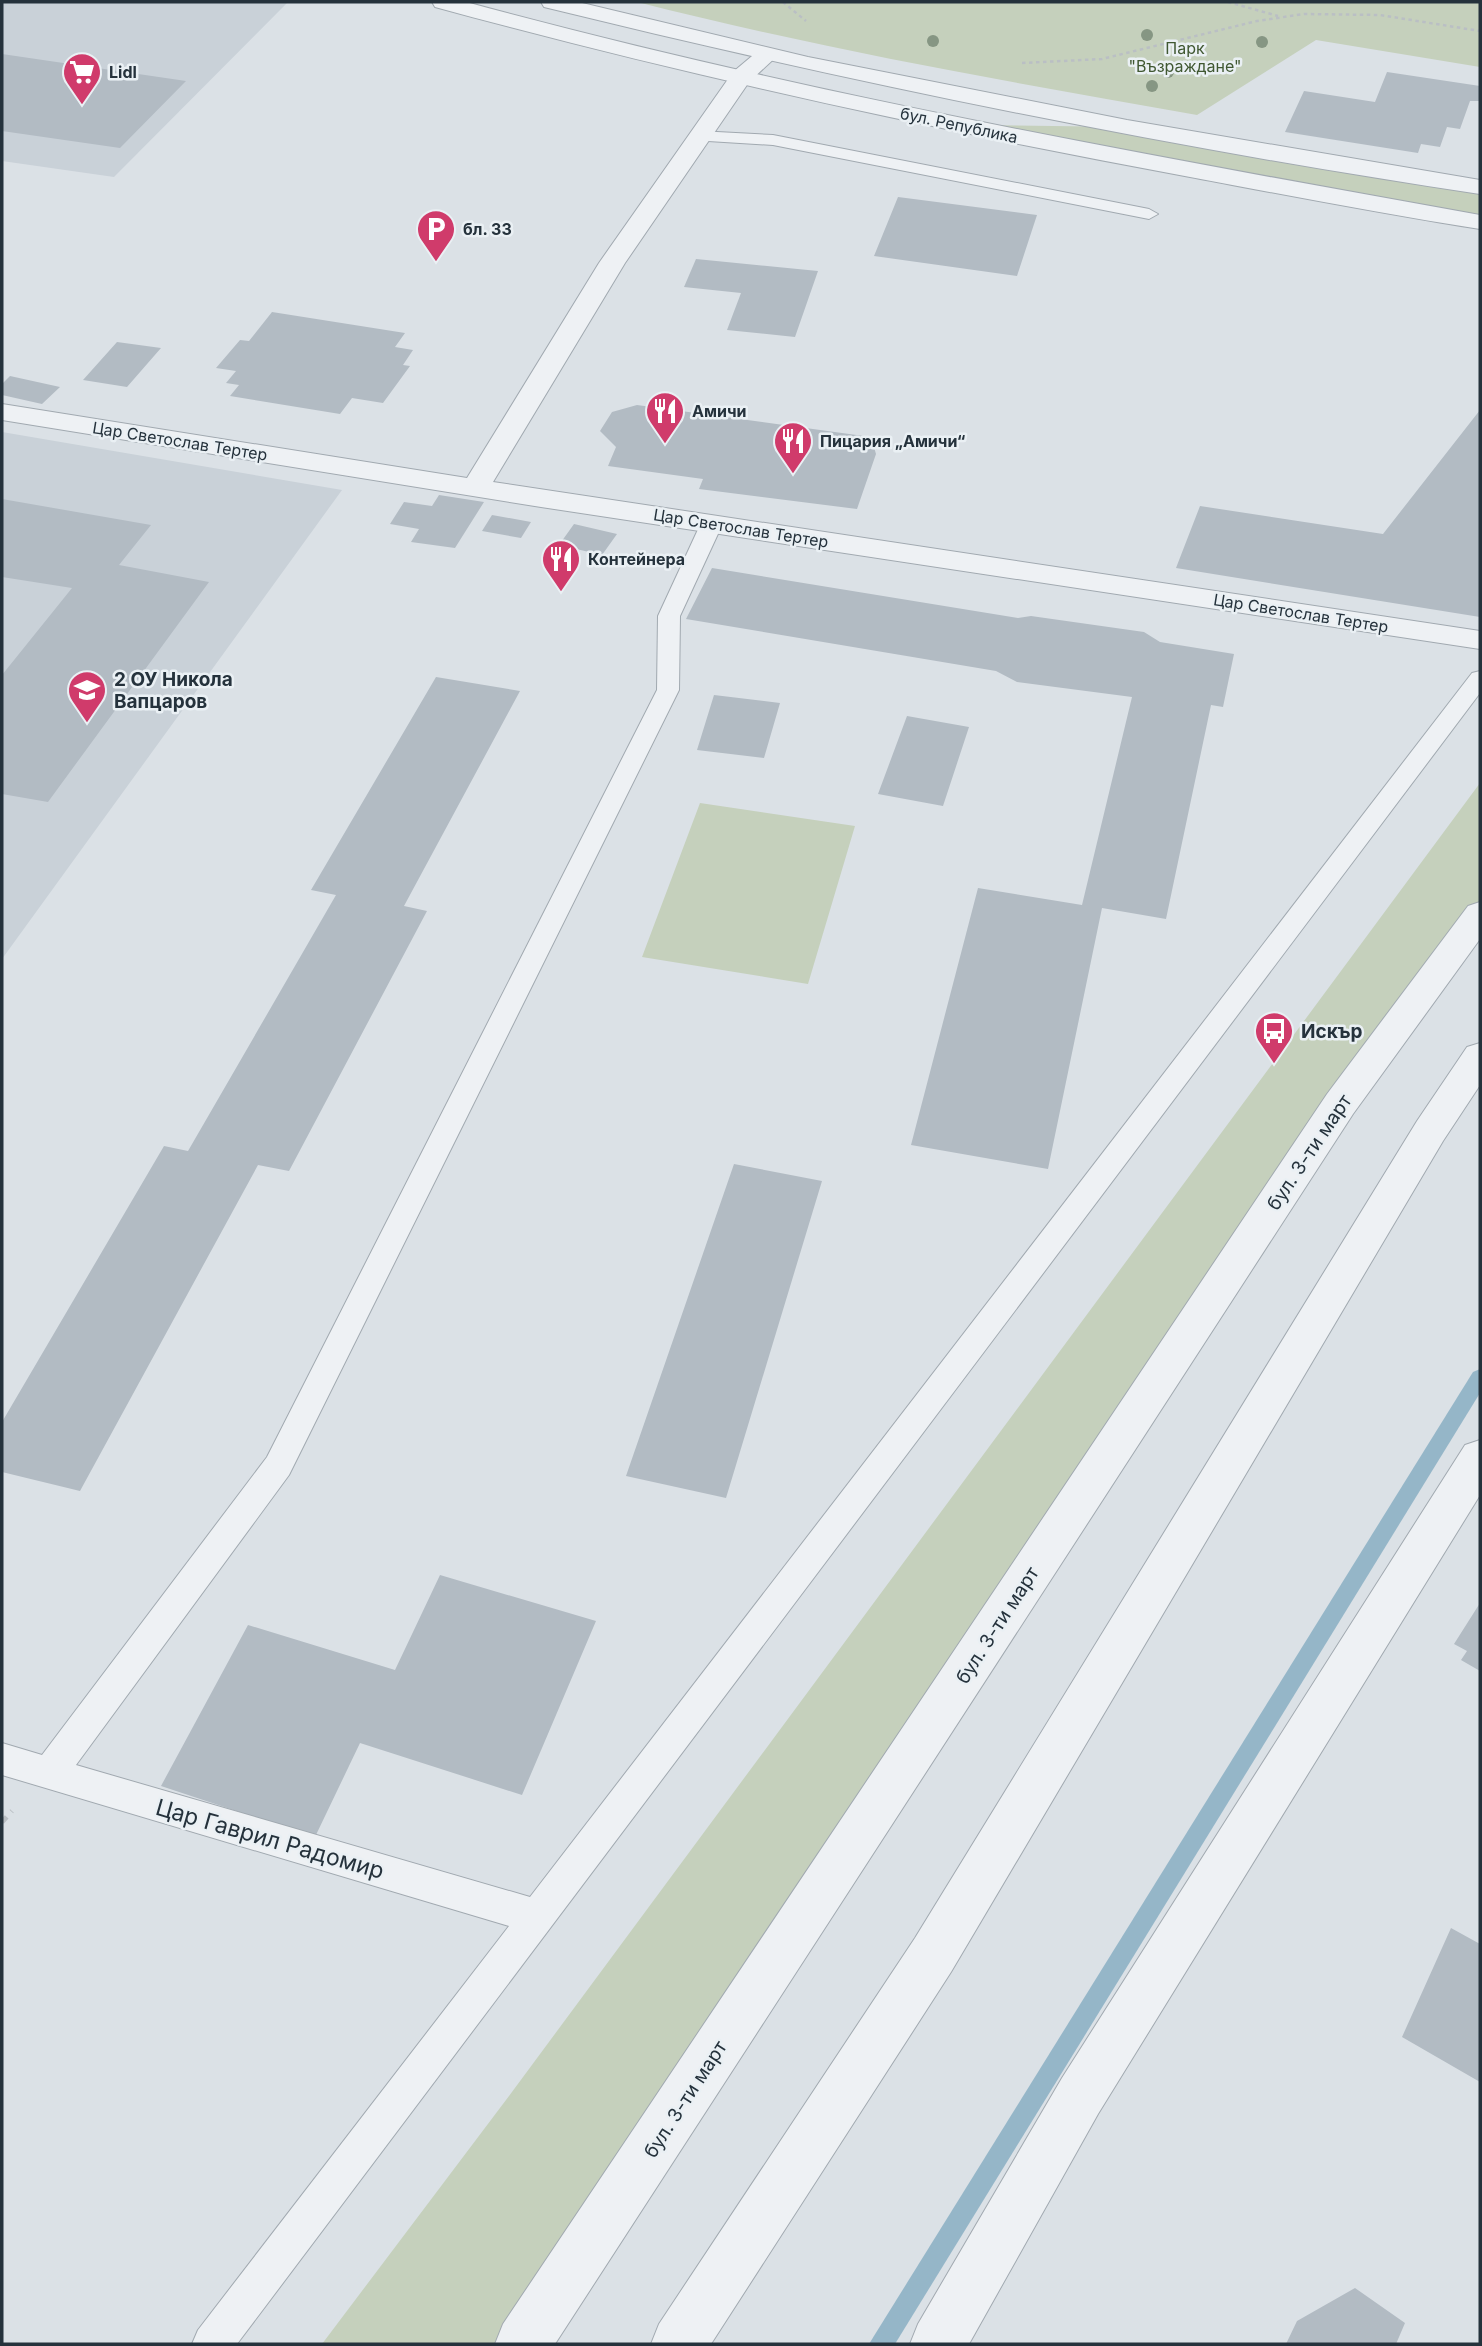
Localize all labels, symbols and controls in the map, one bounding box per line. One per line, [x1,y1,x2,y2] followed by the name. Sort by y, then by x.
[1128,38,1242,76] park label: Парк "Възраждане"
[61,51,103,106] supermarket icon: Lidl
[109,62,137,82] place label: Lidl
[898,103,1020,147] street label: бул. Република
[415,208,457,263] parking icon: бл. 33
[463,219,512,239] place label: бл. 33
[644,390,686,445] restaurant icon: Амичи
[692,401,746,421] place label: Амичи
[91,417,269,465] street label: Цар Светослав Тертер
[772,420,814,475] restaurant icon: Пицария „Амичи“
[820,431,965,451] place label: Пицария „Амичи“
[652,504,830,552] street label: Цар Светослав Тертер
[540,538,582,593] restaurant icon: Контейнера
[588,549,685,569] place label: Контейнера
[1212,589,1390,637] street label: Цар Светослав Тертер
[114,668,233,713] place label: 2 ОУ Никола Вапцаров
[66,669,108,724] school or university icon: 2 ОУ Никола Вапцаров
[1253,1010,1295,1065] bus stop icon: Искър
[1301,1020,1363,1043] place label: Искър
[1262,1090,1357,1215] street label: бул. 3-ти март
[951,1562,1044,1688] street label: бул. 3-ти март
[153,1793,387,1885] street label: Цар Гаврил Радомир
[639,2036,732,2162] street label: бул. 3-ти март

